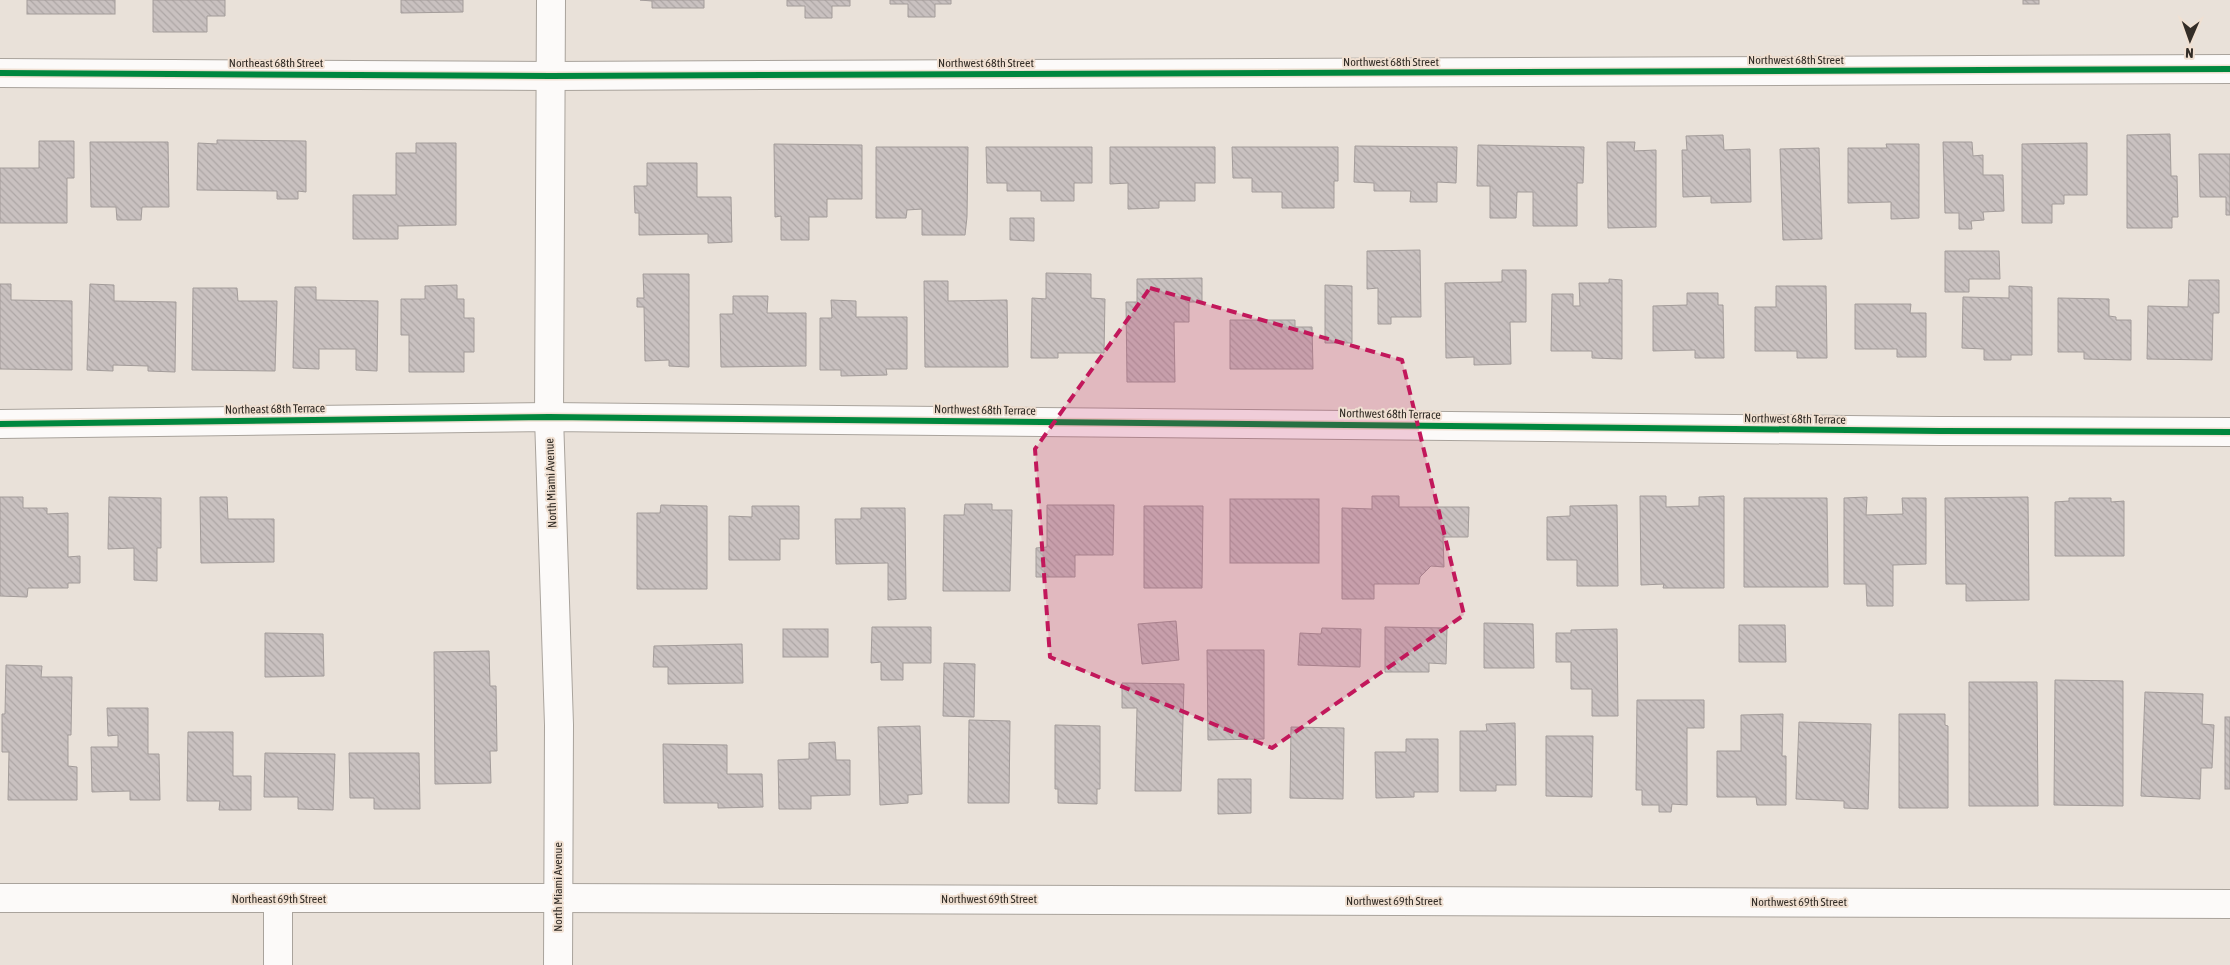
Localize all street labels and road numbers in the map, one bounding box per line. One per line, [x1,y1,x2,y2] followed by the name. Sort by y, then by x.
[1748,53,1844,67] street label: Northwest 68th Street
[1343,55,1439,69] street label: Northwest 68th Street
[229,56,324,70] street label: Northeast 68th Street
[938,56,1034,70] street label: Northwest 68th Street
[225,401,325,417] street label: Northeast 68th Terrace
[934,402,1036,418] street label: Northwest 68th Terrace
[1339,406,1441,422] street label: Northwest 68th Terrace
[1744,411,1846,427] street label: Northwest 68th Terrace
[542,438,560,528] street label: North Miami Avenue
[551,842,565,932] street label: North Miami Avenue
[232,892,327,906] street label: Northeast 69th Street
[941,892,1037,906] street label: Northwest 69th Street
[1346,894,1442,908] street label: Northwest 69th Street
[1751,895,1847,909] street label: Northwest 69th Street

